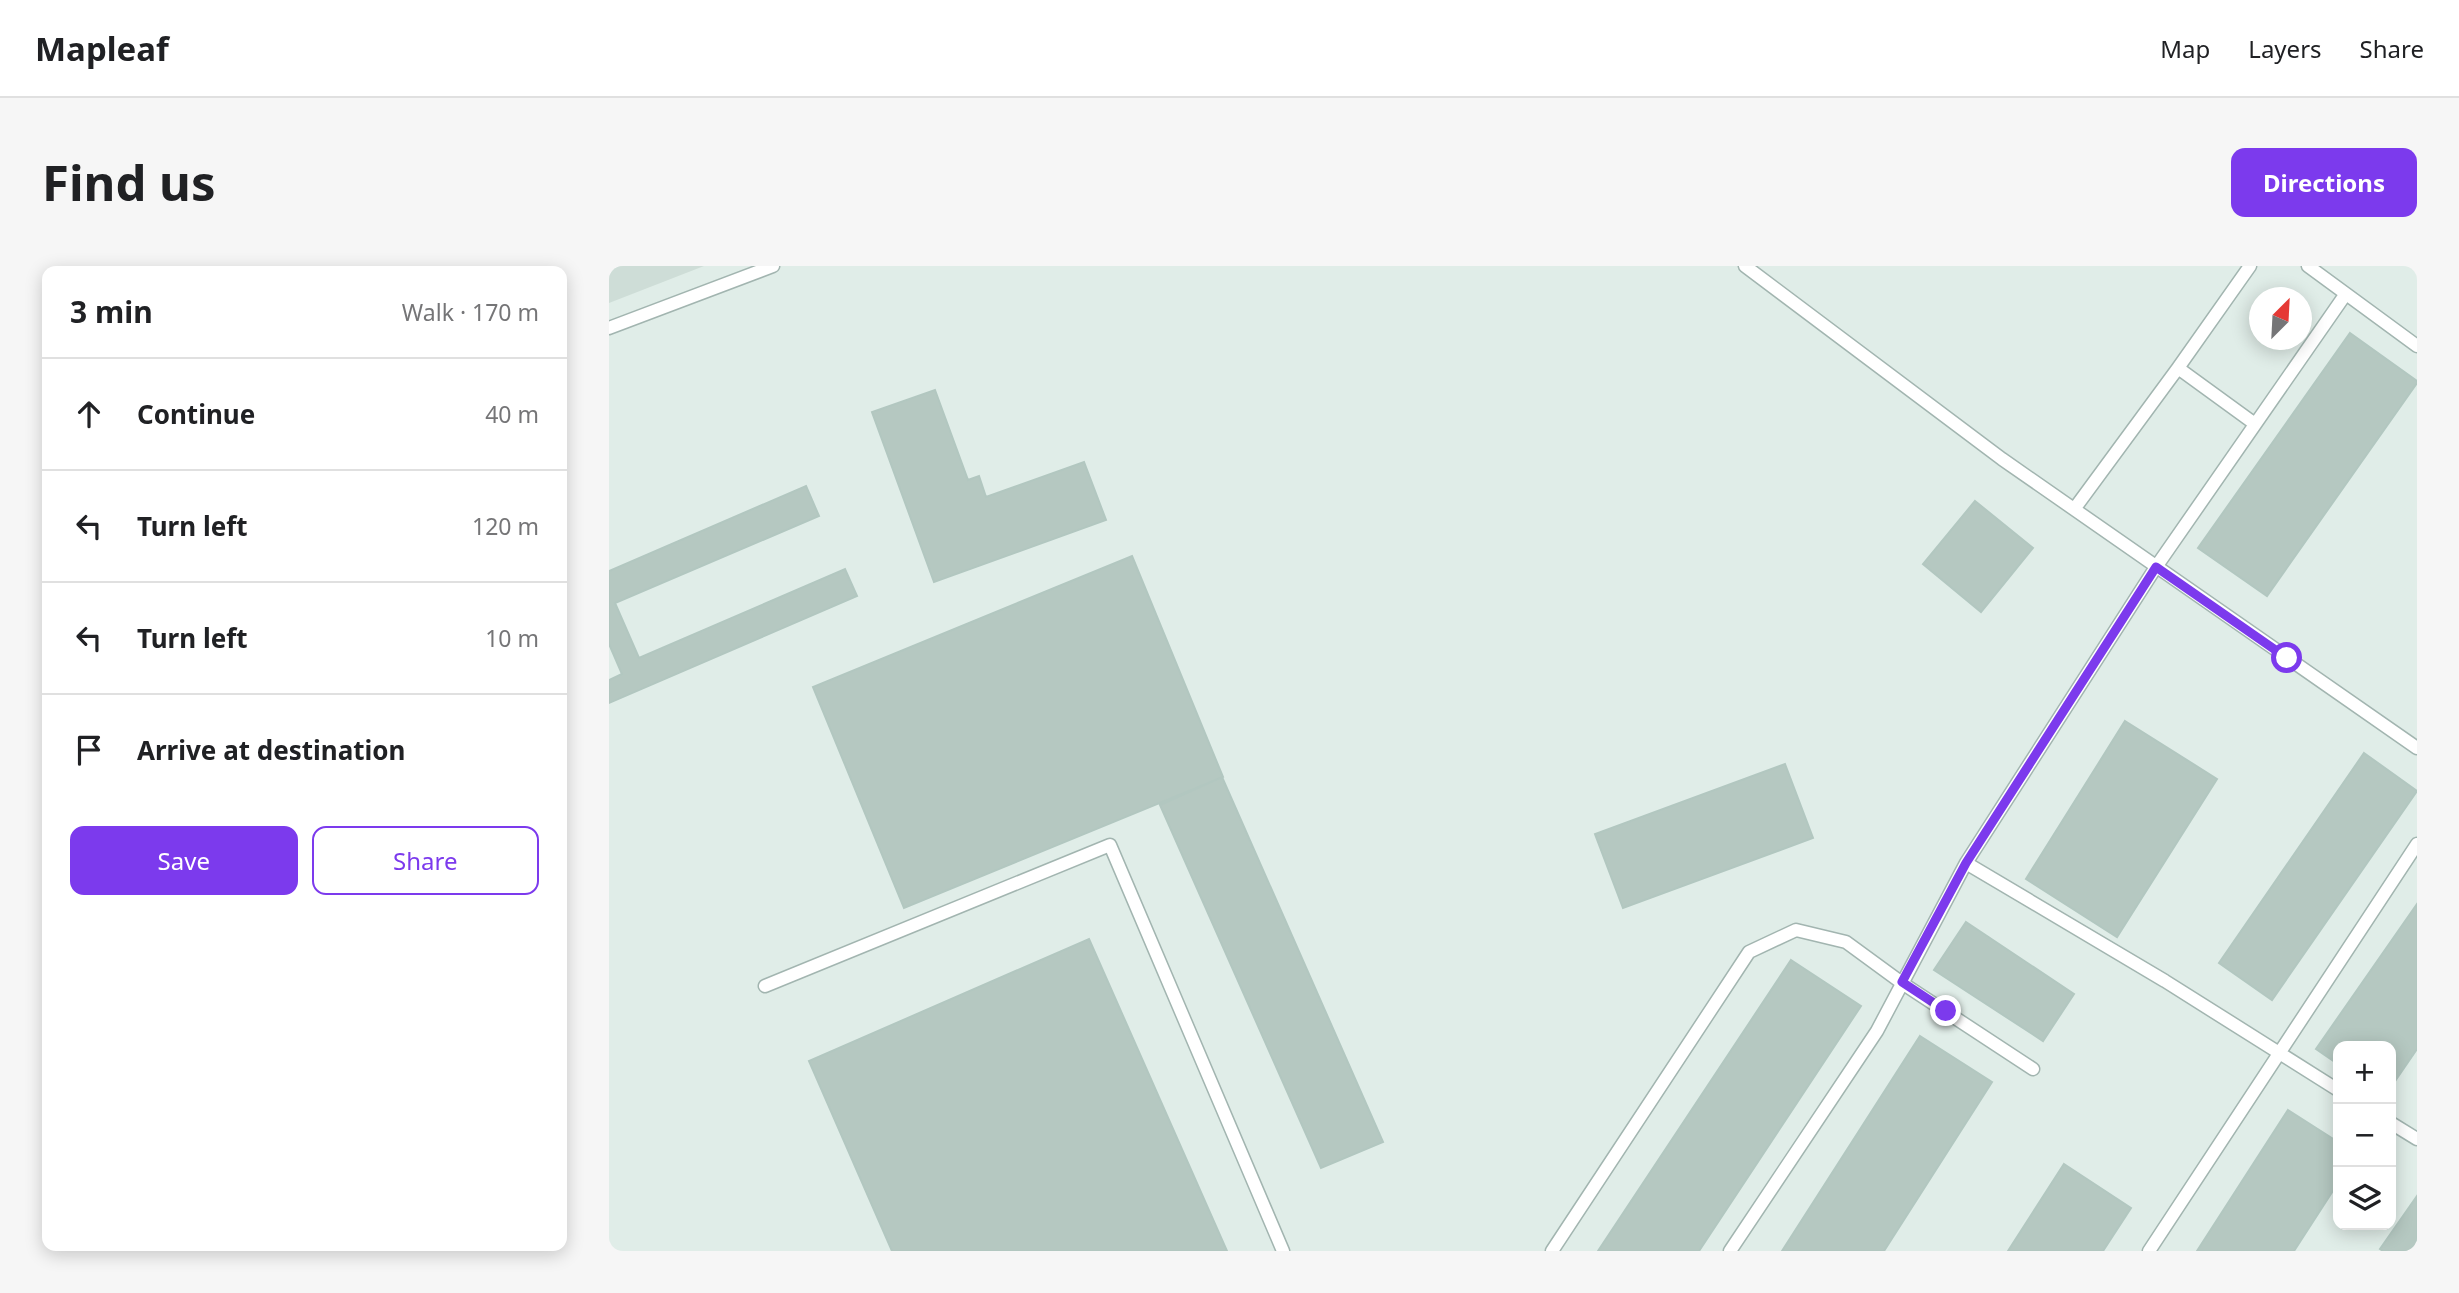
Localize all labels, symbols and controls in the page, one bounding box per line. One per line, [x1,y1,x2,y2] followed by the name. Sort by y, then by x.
[35,26,169,71] text: Mapleaf
[2160,32,2210,65] text: Map
[2248,32,2322,65] text: Layers
[2360,32,2424,65] text: Share
[2231,148,2417,217] button: Directions
[42,149,216,215] text: Find us
[2249,287,2312,350] north arrow
[70,291,153,332] text: 3 min
[402,296,539,328] text: Walk · 170 m
[70,395,108,433] icon: ahead
[137,396,255,432] text: Continue
[485,398,539,430] text: 40 m
[70,507,108,545] icon: left
[137,508,248,544] text: Turn left
[472,510,539,542] text: 120 m
[70,619,108,657] icon: left
[137,620,248,656] text: Turn left
[485,622,539,654] text: 10 m
[2271,642,2302,673] route start
[70,731,108,769] icon: arrive
[137,732,406,768] text: Arrive at destination
[70,826,298,895] button: Save
[312,826,539,895] button: Share
[1930,995,1961,1026] route end
[2333,1041,2396,1230] map controls
[2333,1041,2396,1104] button: +
[2333,1104,2396,1167] button: −
[2333,1167,2396,1230] button: layers

